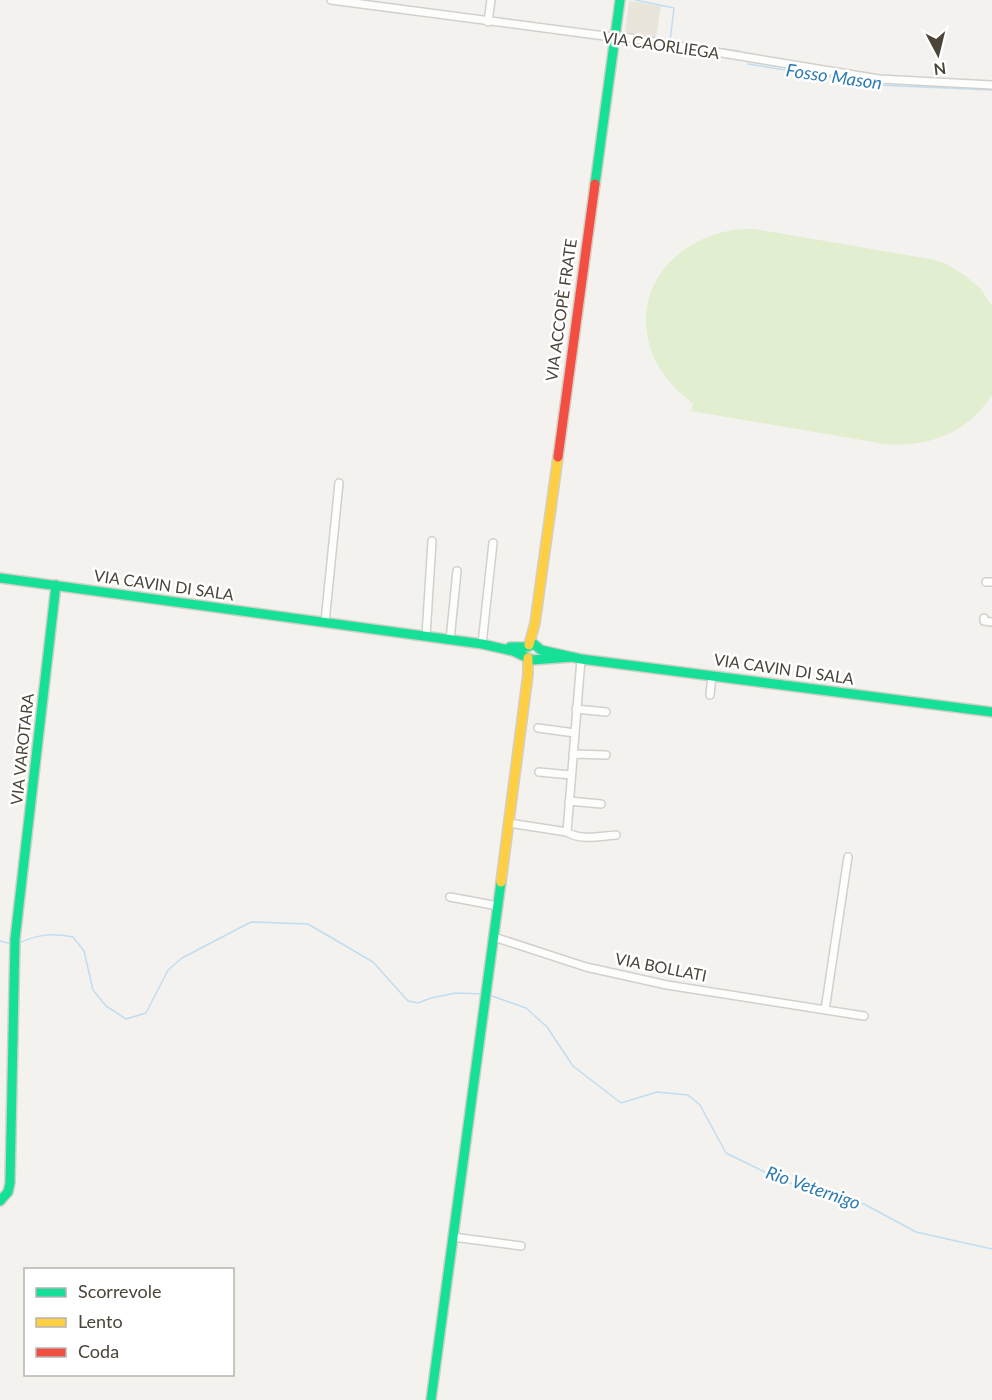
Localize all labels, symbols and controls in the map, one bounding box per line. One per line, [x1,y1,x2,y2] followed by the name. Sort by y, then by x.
[908,24,968,84] north arrow
[601,27,721,62] street label: VIA CAORLIEGA
[785,58,883,94] water label: Fosso Mason
[933,59,947,80] text: N
[541,237,580,382] street label: VIA ACCOPÈ FRATE
[93,565,235,604] street label: VIA CAVIN DI SALA
[713,649,855,688] street label: VIA CAVIN DI SALA
[6,692,37,806] street label: VIA VAROTARA
[614,948,709,985] street label: VIA BOLLATI
[763,1161,864,1213] water label: Rio Veternigo
[24,1268,234,1376] legend
[78,1280,161,1302] text: Scorrevole
[78,1310,123,1332] text: Lento
[78,1340,119,1362] text: Coda

